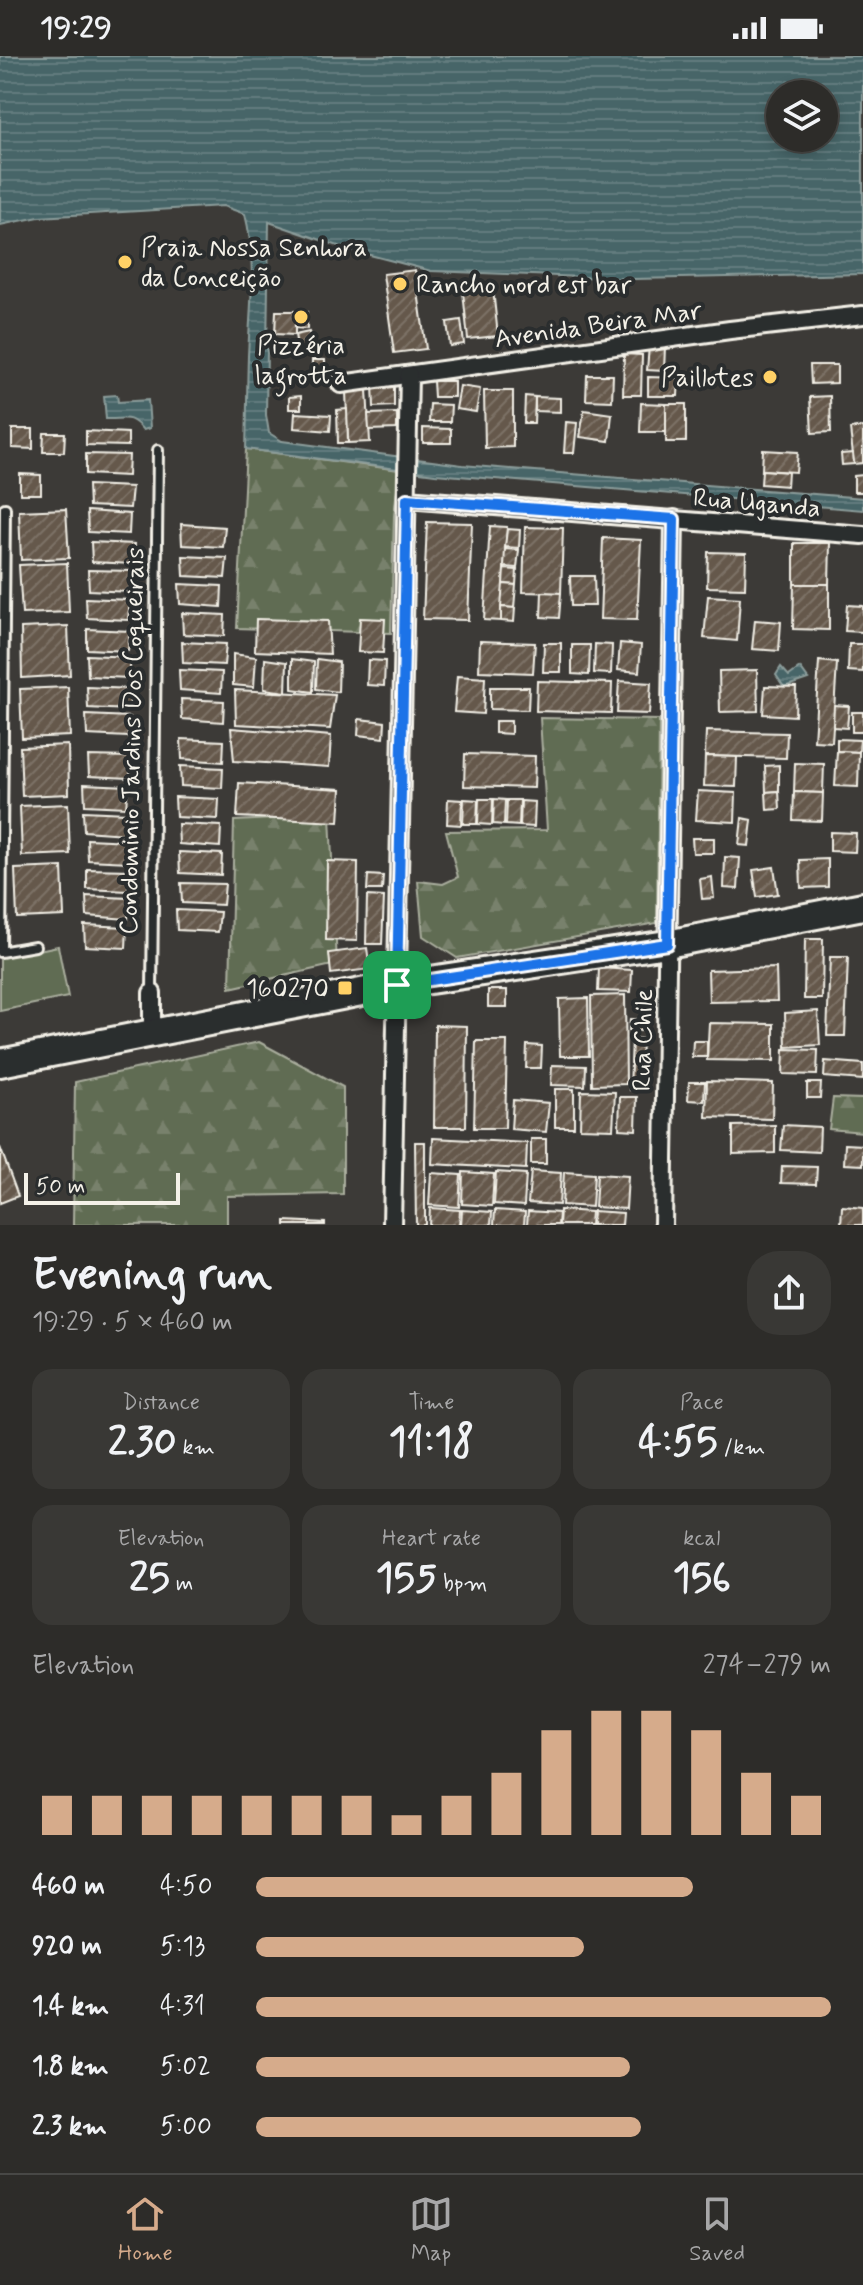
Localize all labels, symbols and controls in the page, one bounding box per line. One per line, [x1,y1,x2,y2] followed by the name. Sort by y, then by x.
[40,9,112,48] text: 19:29
[766,80,838,152] map controls
[766,80,838,152] button: layers
[141,232,367,296] place label: Praia Nossa Senhora da Conceição
[116,253,134,271] marker: Praia Nossa Senhora da Conceição
[416,269,632,303] place label: Rancho nord est bar
[391,275,409,293] marker: Rancho nord est bar
[492,294,705,357] street label: Avenida Beira Mar
[292,308,310,326] marker: Pizzéria lagrotta
[255,330,347,397] place label: Pizzéria lagrotta
[661,362,754,396] place label: Paillotes
[761,368,779,386] marker: Paillotes
[692,481,822,527] street label: Rua Uganda
[113,547,153,935] street label: Condominio Jardins Dos Coqueirais
[363,951,431,1019] pin
[375,963,419,1007] icon: arrive
[246,973,329,1007] place label: 160270
[336,979,354,997] marker: 160270
[626,988,662,1092] street label: Rua Chile
[24,1169,180,1205] scale bar
[36,1173,85,1201] text: 50 m
[32,1247,272,1305] text: Evening run
[747,1251,831,1335] button: share
[32,1306,233,1340] text: 19:29 · 5 × 460 m
[122,1389,200,1417] text: Distance
[408,1389,455,1417] text: Time
[680,1389,724,1417] text: Pace
[108,1417,177,1469] text: 2.30
[389,1417,474,1469] text: 11:18
[638,1417,718,1469] text: 4:55
[177,1434,215,1462] text: km
[718,1434,765,1462] text: /km
[118,1525,204,1553] text: Elevation
[382,1525,481,1553] text: Heart rate
[683,1525,720,1553] text: kcal
[129,1553,170,1605] text: 25
[376,1553,437,1605] text: 155
[673,1553,731,1605] text: 156
[170,1570,193,1598] text: m
[437,1570,487,1598] text: bpm
[32,1649,134,1683] text: Elevation
[703,1649,831,1683] text: 274–279 m
[32,1870,105,1904] text: 460 m
[160,1870,213,1904] text: 4:50
[32,1930,102,1964] text: 920 m
[160,1930,205,1964] text: 5:13
[32,1990,109,2024] text: 1.4 km
[160,1990,205,2024] text: 4:31
[32,2050,109,2084] text: 1.8 km
[160,2050,211,2084] text: 5:02
[32,2110,107,2144] text: 2.3 km
[160,2110,212,2144] text: 5:00
[118,2192,173,2268] tab: Home
[409,2192,453,2268] tab: Map
[689,2192,745,2268] tab: Saved

